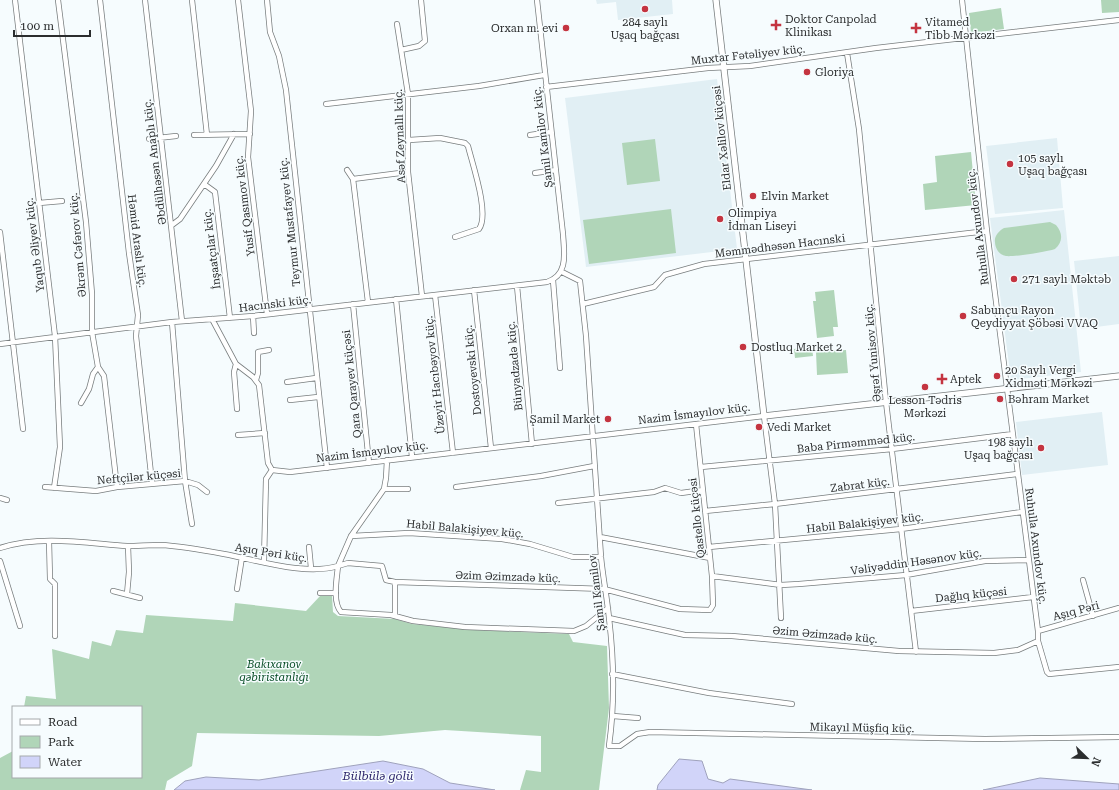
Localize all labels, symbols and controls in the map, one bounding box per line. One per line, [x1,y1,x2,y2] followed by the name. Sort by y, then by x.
[640,4,650,14] marker: 284 saylı Uşaq bağçası
[14,12,90,38] scale bar
[785,13,877,39] place label: Doktor Canpolad Klinikası
[610,16,680,42] place label: 284 saylı Uşaq bağçası
[925,16,996,42] place label: Vitamed Tibb Mərkəzi
[20,19,54,33] text: 100 m
[770,19,782,31] marker: Doktor Canpolad Klinikası
[491,22,558,35] place label: Orxan m. evi
[910,22,922,34] marker: Vitamed Tibb Mərkəzi
[561,23,571,33] marker: Orxan m. evi
[690,43,806,67] street label: Muxtar Fətəliyev küç.
[815,66,854,79] place label: Gloriya
[802,67,812,77] marker: Gloriya
[710,84,734,191] street label: Eldar Xəlilov küçəsi
[530,86,556,188] street label: Şamil Kamilov küç.
[392,89,408,183] street label: Asəf Zeynallı küç.
[141,98,169,226] street label: Əbdülhəsən Anaplı küç.
[1018,152,1088,178] place label: 105 saylı Uşaq bağçası
[232,155,258,257] street label: Yusif Qasımov küç.
[277,157,303,287] street label: Teymur Mustafayev küç.
[1005,159,1015,169] marker: 105 saylı Uşaq bağçası
[964,168,992,286] street label: Ruhulla Axundov küç.
[761,190,829,203] place label: Elvin Market
[748,191,758,201] marker: Elvin Market
[67,192,89,298] street label: Əkrəm Cəfərov küç.
[125,193,149,289] street label: Həmid Araslı küç.
[23,197,47,293] street label: Yaqub Əliyev küç.
[728,207,797,233] place label: Olimpiya İdman Liseyi
[200,208,223,290] street label: İnşaatçılar küç.
[715,214,725,224] marker: Olimpiya İdman Liseyi
[714,231,846,260] street label: Məmmədhəsən Hacınski
[1022,273,1111,286] place label: 271 saylı Məktəb
[1009,274,1019,284] marker: 271 saylı Məktəb
[238,293,312,315] street label: Hacınski küç.
[862,303,884,403] street label: Əşrəf Yunisov küç.
[971,304,1098,330] place label: Sabunçu Rayon Qeydiyyat Şöbəsi VVAQ
[958,311,968,321] marker: Sabunçu Rayon Qeydiyyat Şöbəsi VVAQ
[421,315,448,435] street label: Üzeyir Hacıbəyov küç.
[505,321,525,411] street label: Bünyadzadə küç.
[462,324,484,416] street label: Dostoyevski küç.
[340,329,364,439] street label: Qara Qarayev küçəsi
[751,341,842,354] place label: Dostluq Market 2
[738,342,748,352] marker: Dostluq Market 2
[1005,364,1093,390] place label: 20 Saylı Vergi Xidməti Mərkəzi
[992,371,1002,381] marker: 20 Saylı Vergi Xidməti Mərkəzi
[950,373,982,386] place label: Aptek
[937,374,947,384] marker: Aptek
[920,382,930,392] marker: Lesson Tədris Mərkəzi
[1008,393,1089,406] place label: Bəhram Market
[888,394,962,420] place label: Lesson Tədris Mərkəzi
[995,394,1005,404] marker: Bəhram Market
[637,400,751,427] street label: Nazim İsmayılov küç.
[530,413,600,426] place label: Şamil Market
[603,414,613,424] marker: Şamil Market
[767,421,831,434] place label: Vedi Market
[754,422,764,432] marker: Vedi Market
[796,430,916,456] street label: Baba Pirməmməd küç.
[964,436,1033,462] place label: 198 saylı Uşaq bağçası
[315,438,429,465] street label: Nazim İsmayılov küç.
[1036,443,1046,453] marker: 198 saylı Uşaq bağçası
[96,467,182,487] street label: Neftçilər küçəsi
[830,475,891,495] street label: Zabrat küç.
[686,477,708,559] street label: Qastello küçəsi
[1022,487,1050,605] street label: Ruhulla Axundov küç.
[806,510,924,536] street label: Habil Balakişiyev küç.
[406,517,524,541] street label: Habil Balakişiyev küç.
[234,541,308,565] street label: Aşıq Pəri küç.
[850,546,983,578] street label: Vəliyəddin Həsənov küç.
[586,554,608,632] street label: Şamil Kamilov
[455,569,561,585] street label: Əzim Əzimzadə küç.
[934,585,1008,605] street label: Dağlıq küçəsi
[1051,598,1101,623] street label: Aşıq Pəri
[772,624,878,646] street label: Əzim Əzimzadə küç.
[239,658,309,684] park label: Bakıxanov qəbiristanlığı
[12,706,142,778] legend
[48,715,78,729] text: Road
[810,721,915,735] street label: Mikayıl Müşfiq küç.
[48,735,75,749] text: Park
[1067,738,1107,778] north arrow
[48,755,82,769] text: Water
[1088,755,1103,769] text: N
[342,769,413,783] water label: Bülbülə gölü

